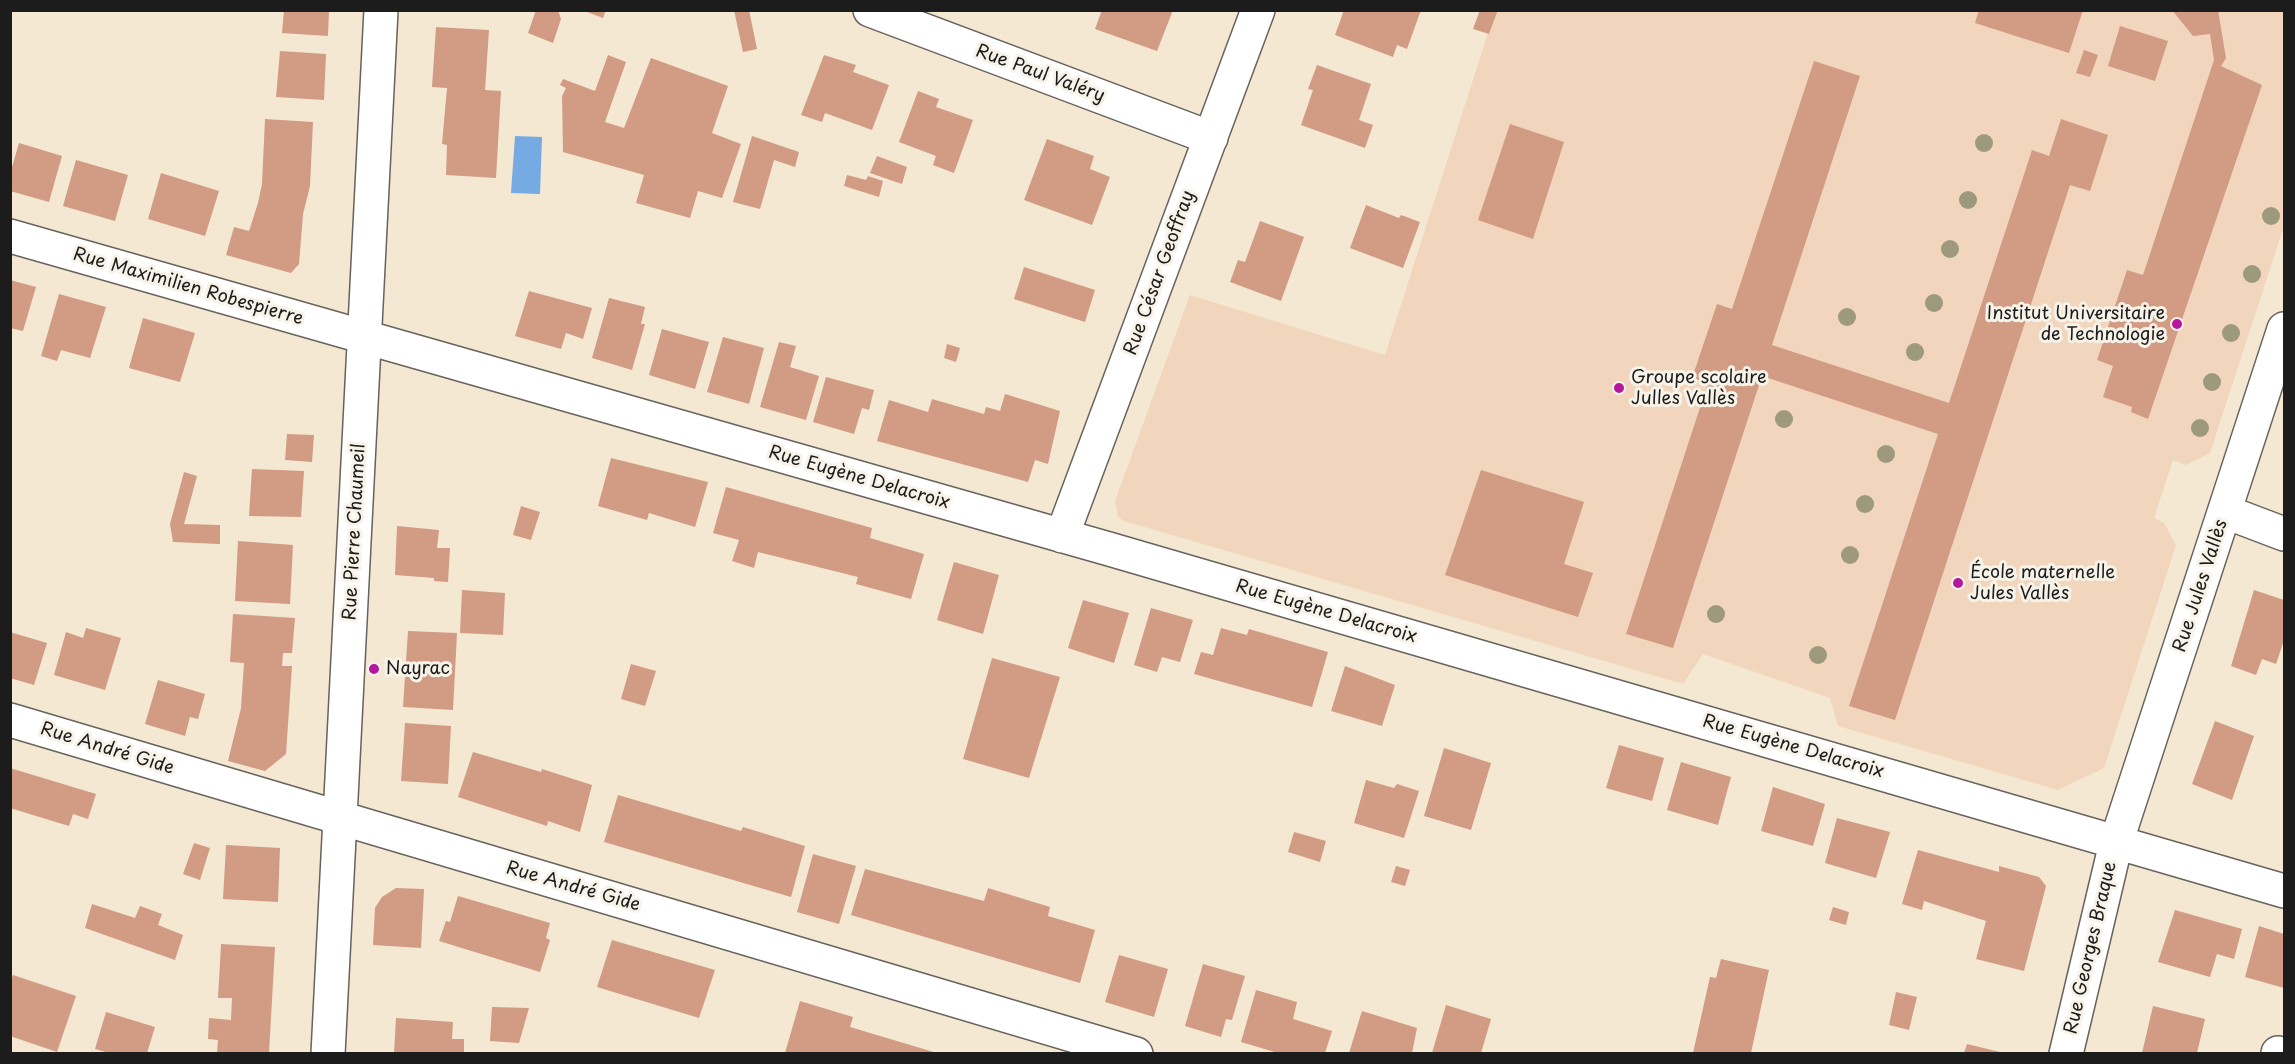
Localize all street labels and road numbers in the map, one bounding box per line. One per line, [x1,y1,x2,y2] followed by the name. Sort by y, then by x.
[972,41,1108,107] street label: Rue Paul Valéry
[1120,188,1200,358] street label: Rue César Geoffray
[70,244,306,330] street label: Rue Maximilien Robespierre
[766,442,952,514] street label: Rue Eugène Delacroix
[340,443,370,621] street label: Rue Pierre Chaumeil
[2169,517,2233,655] street label: Rue Jules Vallès
[1233,576,1419,648] street label: Rue Eugène Delacroix
[1700,711,1886,783] street label: Rue Eugène Delacroix
[38,718,176,780] street label: Rue André Gide
[503,858,643,916] street label: Rue André Gide
[2061,860,2121,1036] street label: Rue Georges Braque

